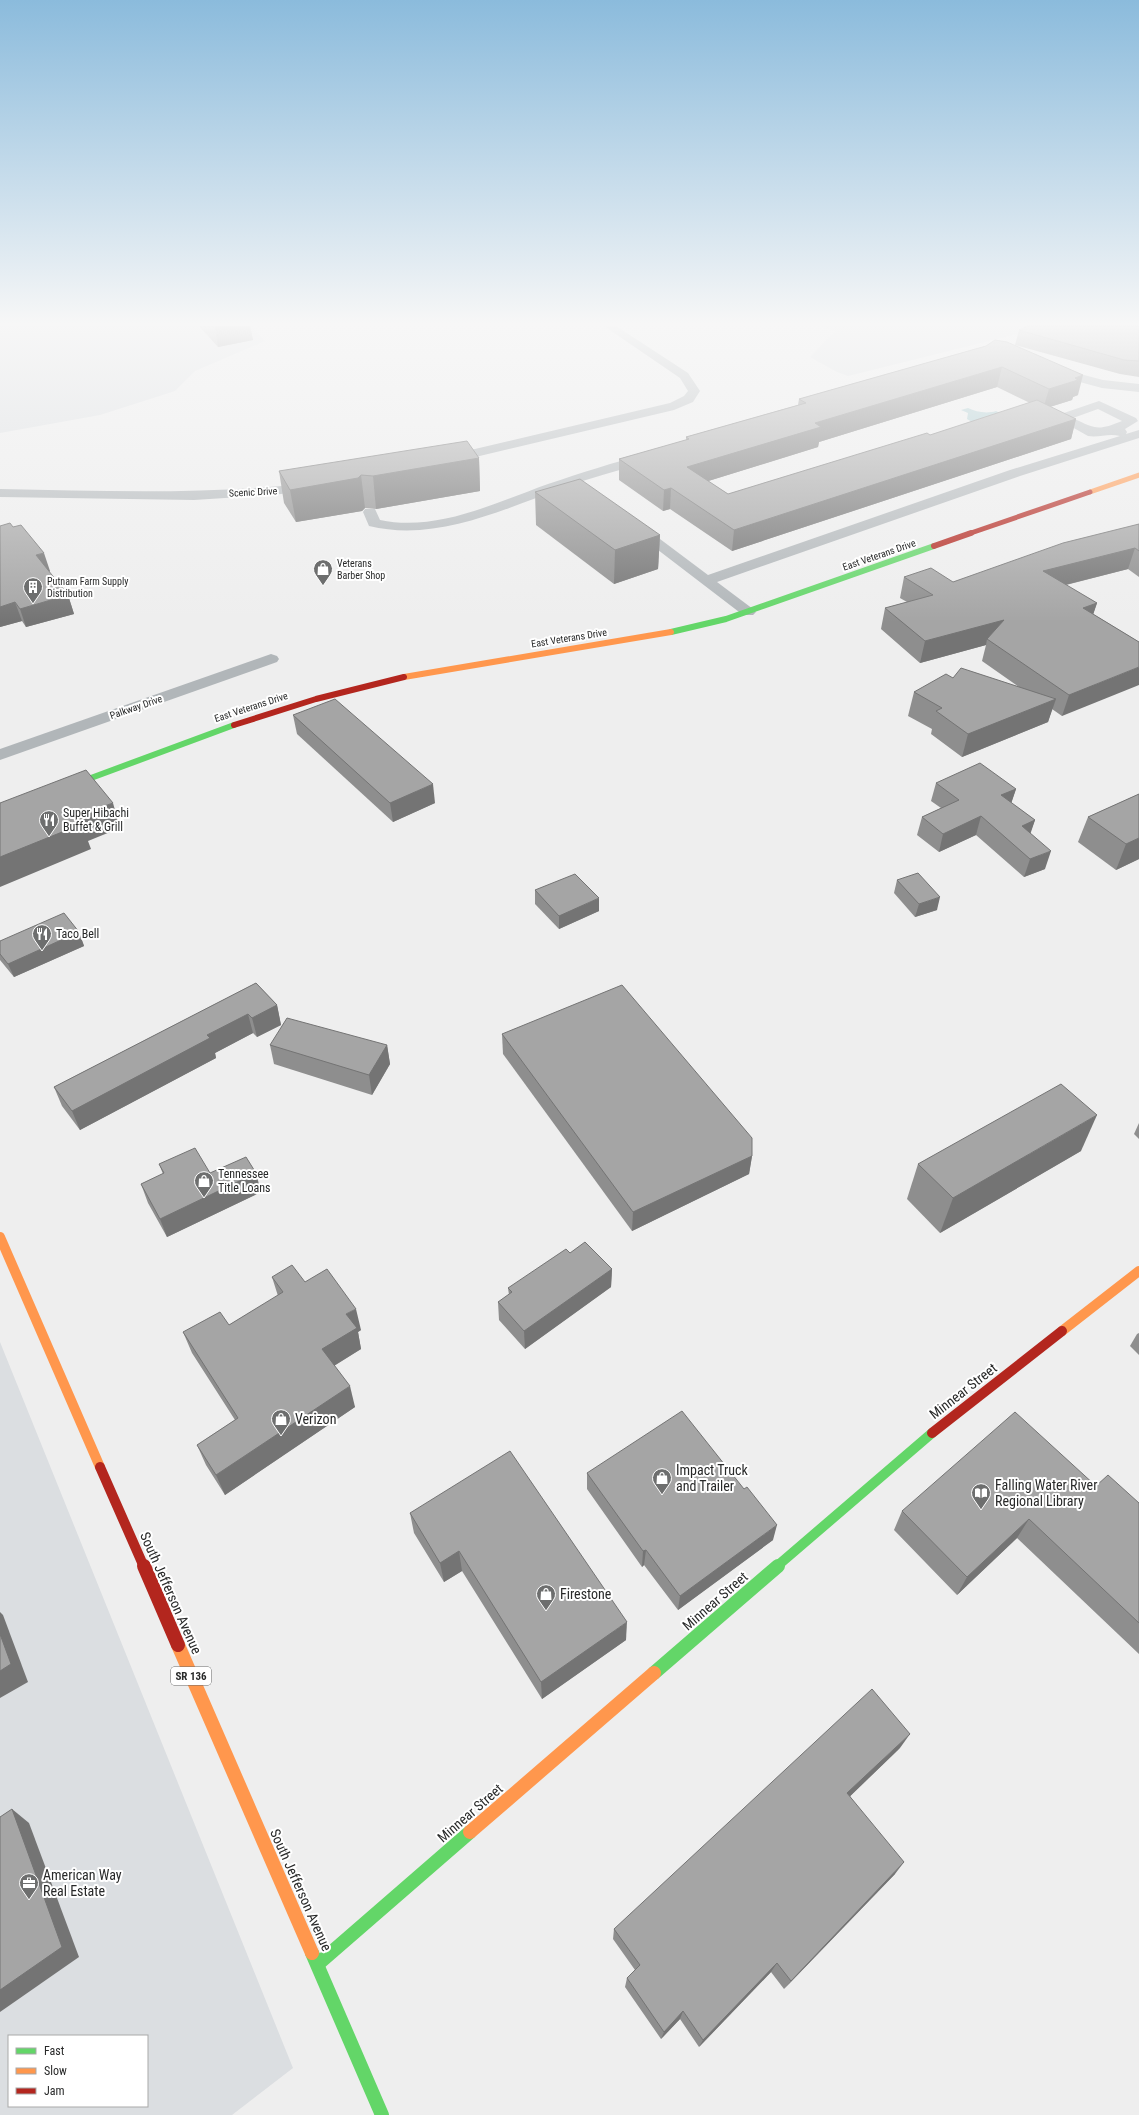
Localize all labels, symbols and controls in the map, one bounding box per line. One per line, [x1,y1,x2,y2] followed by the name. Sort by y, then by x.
[228,485,278,499] street label: Scenic Drive
[841,537,917,573] street label: East Veterans Drive
[312,558,334,586] shop icon: Veterans Barber Shop
[337,558,385,581] place label: Veterans Barber Shop
[22,576,44,604] building icon: Putnam Farm Supply Distribution
[47,576,128,599] place label: Putnam Farm Supply Distribution
[530,627,608,649] street label: East Veterans Drive
[213,690,289,724] street label: East Veterans Drive
[108,693,164,721] street label: Palkway Drive
[63,806,129,834] place label: Super Hibachi Buffet & Grill
[38,809,60,837] restaurant icon: Super Hibachi Buffet & Grill
[31,923,53,951] restaurant icon: Taco Bell
[56,927,99,941] place label: Taco Bell
[218,1167,270,1195] place label: Tennessee Title Loans
[193,1170,215,1198] shop icon: Tennessee Title Loans
[926,1360,1000,1422] street label: Minnear Street
[270,1408,292,1436] shop icon: Verizon
[295,1411,336,1427] place label: Verizon
[676,1462,748,1494] place label: Impact Truck and Trailer
[651,1467,673,1495] shop icon: Impact Truck and Trailer
[995,1477,1097,1509] place label: Falling Water River Regional Library
[970,1482,992,1510] library icon: Falling Water River Regional Library
[137,1530,205,1657] street label: South Jefferson Avenue
[679,1568,751,1634] street label: Minnear Street
[535,1583,557,1611] shop icon: Firestone
[560,1586,612,1602] place label: Firestone
[171,1667,211,1685] road number: SR 136
[434,1780,506,1846] street label: Minnear Street
[267,1827,335,1954] street label: South Jefferson Avenue
[43,1867,122,1899] place label: American Way Real Estate
[18,1872,40,1900] office icon: American Way Real Estate
[8,2035,148,2107] legend
[44,2044,65,2058] text: Fast
[44,2064,67,2078] text: Slow
[44,2084,65,2098] text: Jam

